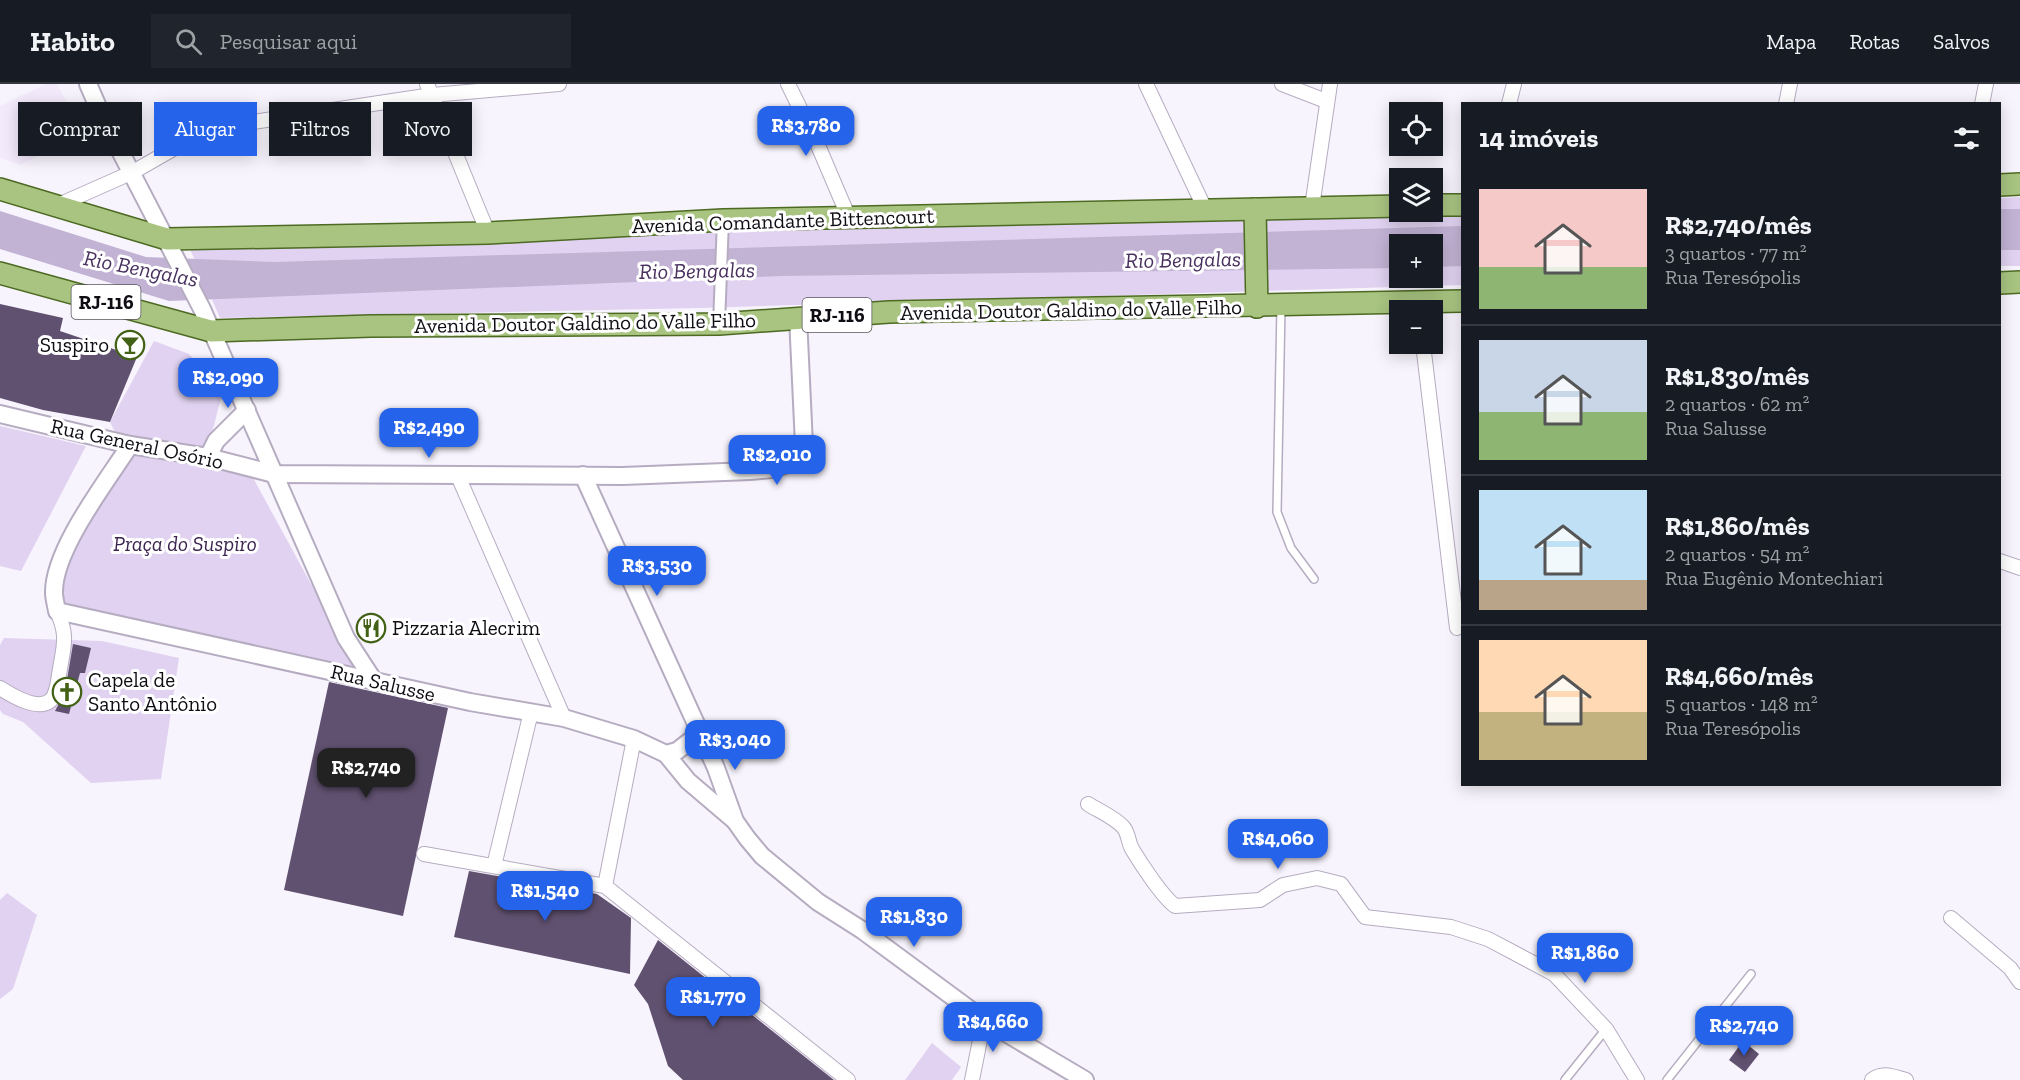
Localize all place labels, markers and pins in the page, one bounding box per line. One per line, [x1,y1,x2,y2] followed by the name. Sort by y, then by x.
[751,106,861,157] pin: R$3,780
[114,329,146,361] bar icon: Suspiro
[40,332,109,357] place label: Suspiro
[173,358,283,409] pin: R$2,090
[374,408,484,459] pin: R$2,490
[722,435,832,486] pin: R$2,010
[602,546,712,597] pin: R$3,530
[355,612,387,644] restaurant icon: Pizzaria Alecrim
[392,615,540,640] place label: Pizzaria Alecrim
[88,667,217,716] place label: Capela de Santo Antônio
[51,676,83,708] church icon: Capela de Santo Antônio
[680,720,790,771] pin: R$3,040
[311,748,421,799] pin: R$2,740
[1223,819,1333,870] pin: R$4,060
[490,871,600,922] pin: R$1,540
[859,897,969,948] pin: R$1,830
[1530,933,1640,984] pin: R$1,860
[658,977,768,1028] pin: R$1,770
[938,1002,1048,1053] pin: R$4,660
[1689,1006,1799,1057] pin: R$2,740

